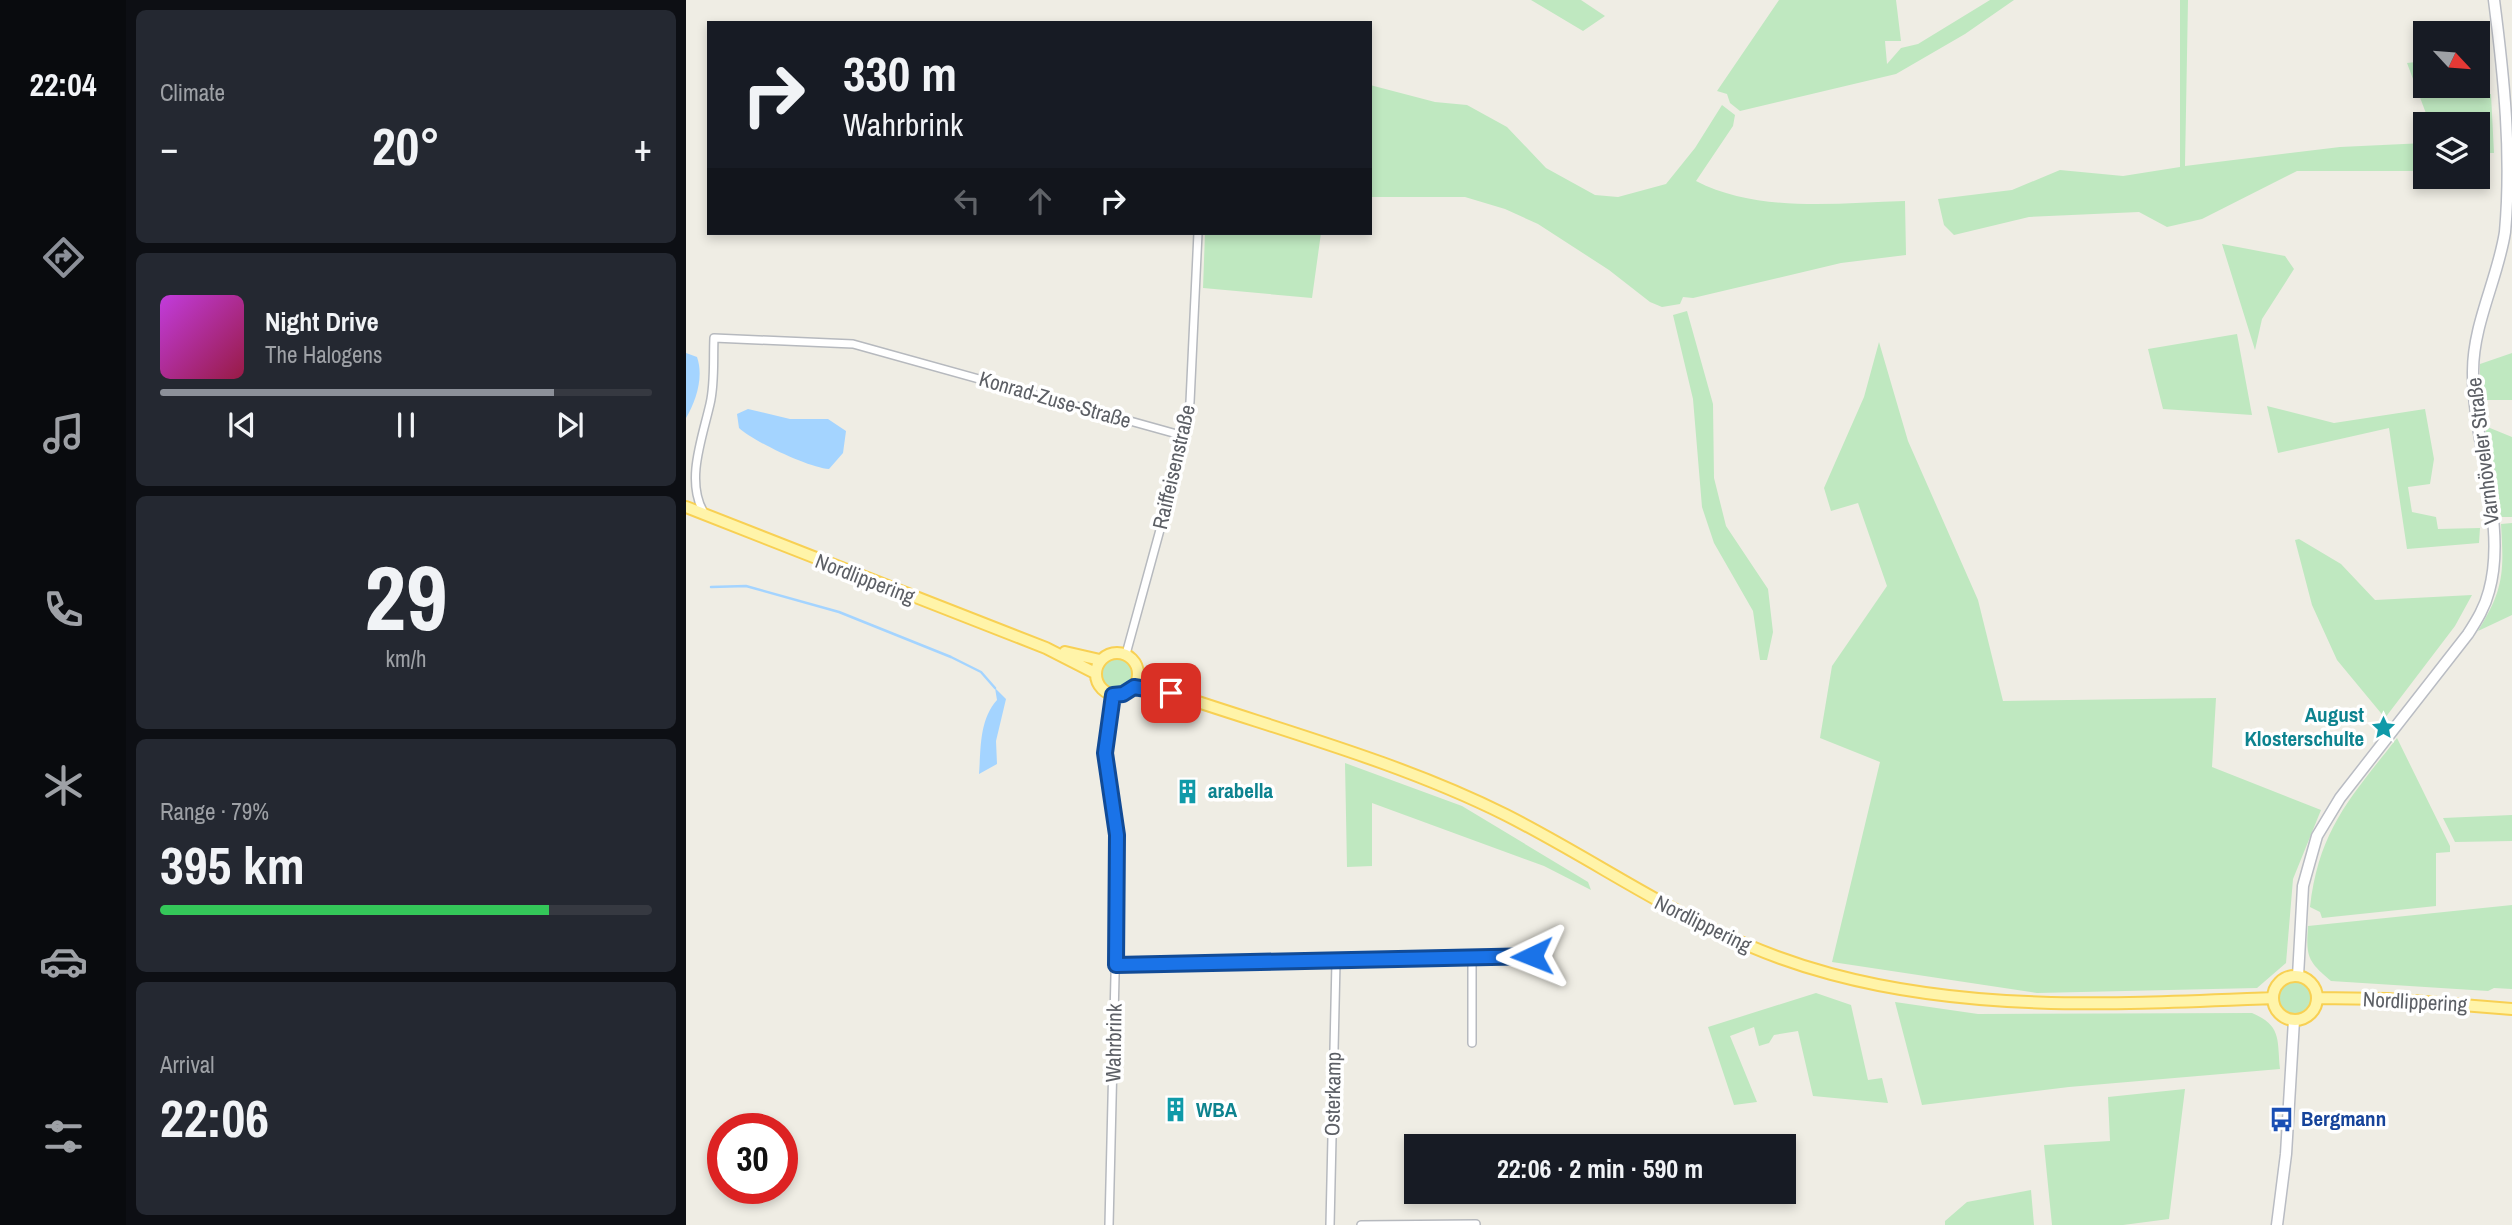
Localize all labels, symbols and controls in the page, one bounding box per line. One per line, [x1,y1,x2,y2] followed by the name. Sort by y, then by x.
[2413,21,2490,98] north arrow
[2413,21,2490,189] map controls
[843,40,957,106] text: 330 m
[728,49,819,140] icon: right
[29,63,97,106] text: 22:04
[160,77,225,108] text: Climate
[843,103,963,146] text: Wahrbrink
[372,111,440,181] text: 20°
[2413,112,2490,189] button: layers
[160,122,178,173] text: −
[634,122,652,173] text: +
[948,182,986,220] icon: left
[1021,182,1059,220] icon: ahead
[1094,182,1132,220] icon: right
[39,233,88,282] icon: directions
[265,304,379,339] text: Night Drive
[265,339,382,370] text: The Halogens
[976,364,1135,435] street label: Konrad-Zuse-Straße
[2459,376,2506,526] street label: Varnhöveler Straße
[1145,402,1202,532] street label: Raiffeisenstraße
[223,406,261,444] icon: previous
[387,406,425,444] icon: pause
[551,406,589,444] icon: next
[39,409,88,458] icon: music
[365,536,448,658] text: 29
[811,546,919,611] street label: Nordlippering
[39,585,88,634] icon: phone
[386,643,426,674] text: km/h
[1141,663,1201,723] pin
[1152,674,1190,712] icon: arrive
[2244,700,2364,753] place label: August Klosterschulte
[2370,713,2398,741] place icon: August Klosterschulte
[39,761,88,810] icon: climate
[1208,776,1274,805] place label: arabella
[1174,777,1202,805] building icon: arabella
[160,796,269,827] text: Range · 79%
[160,830,305,900] text: 395 km
[1650,888,1757,960] street label: Nordlippering
[1495,919,1569,993] position arrow
[39,937,88,986] icon: car
[2362,984,2468,1019] street label: Nordlippering
[1098,1003,1129,1083] street label: Wahrbrink
[160,1049,215,1080] text: Arrival
[1317,1052,1348,1136] street label: Osterkamp
[160,1083,269,1153] text: 22:06
[1196,1095,1238,1124] place label: WBA
[1162,1096,1190,1124] building icon: WBA
[2301,1104,2386,1133] place label: Bergmann
[2267,1105,2295,1133] bus stop icon: Bergmann
[39,1112,88,1161] icon: filters
[707,1113,798,1204] speed limit sign: 30
[1497,1151,1703,1186] text: 22:06 · 2 min · 590 m

